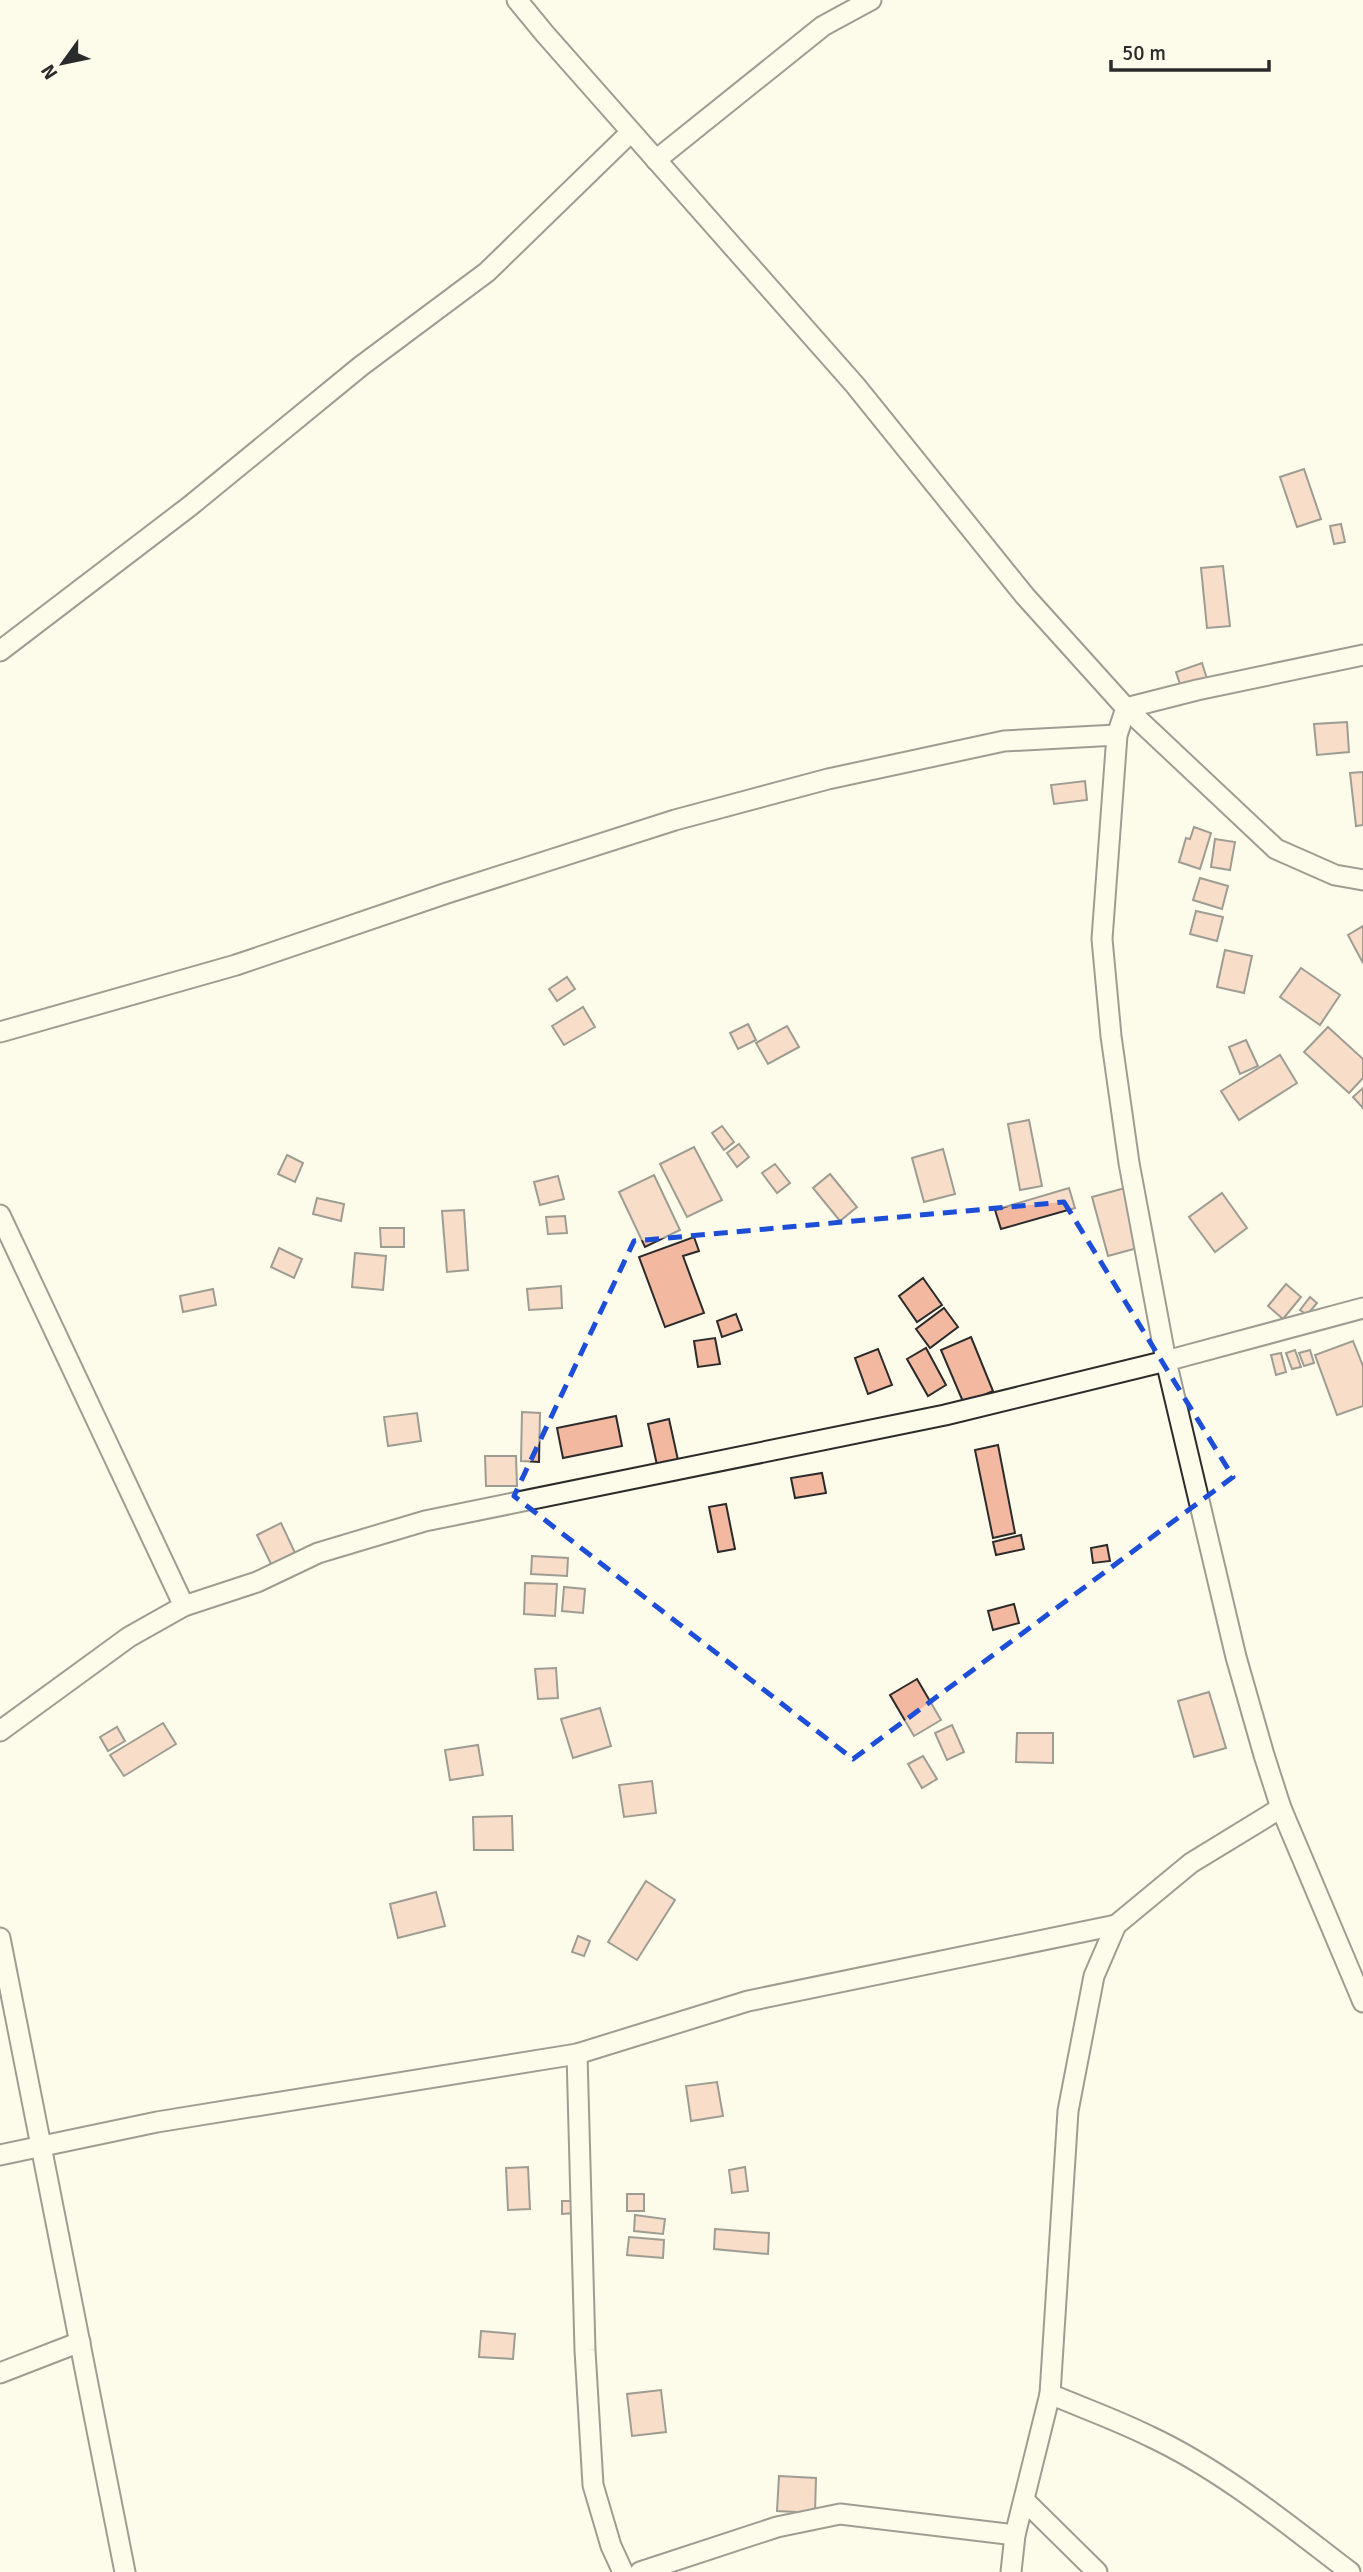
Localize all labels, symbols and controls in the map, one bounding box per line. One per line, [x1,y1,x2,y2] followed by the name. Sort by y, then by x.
[28,28,98,98] north arrow
[1111,28,1268,72] scale bar
[1122,40,1166,66] text: 50 m
[36,60,63,84] text: N

